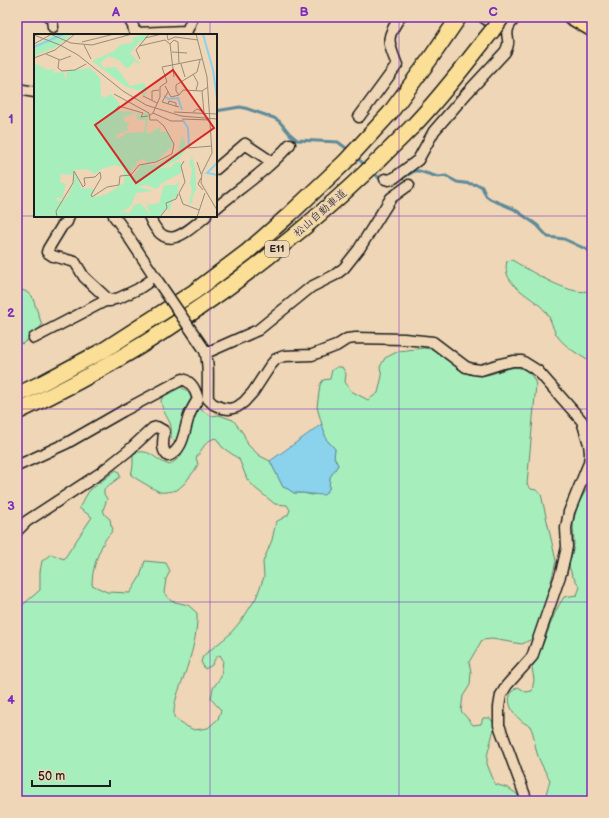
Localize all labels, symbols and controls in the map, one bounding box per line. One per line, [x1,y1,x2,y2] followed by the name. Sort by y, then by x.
[111,4,120,20] text: A
[299,4,309,20] text: B
[488,4,498,20] text: C
[34,34,217,217] inset map
[8,111,14,127] text: 1
[291,186,349,240] street label: 松山自動車道
[265,241,289,257] road number: E11
[7,305,15,321] text: 2
[7,498,15,514] text: 3
[7,692,15,708] text: 4
[32,762,110,788] scale bar
[38,769,65,784] text: 50 m

